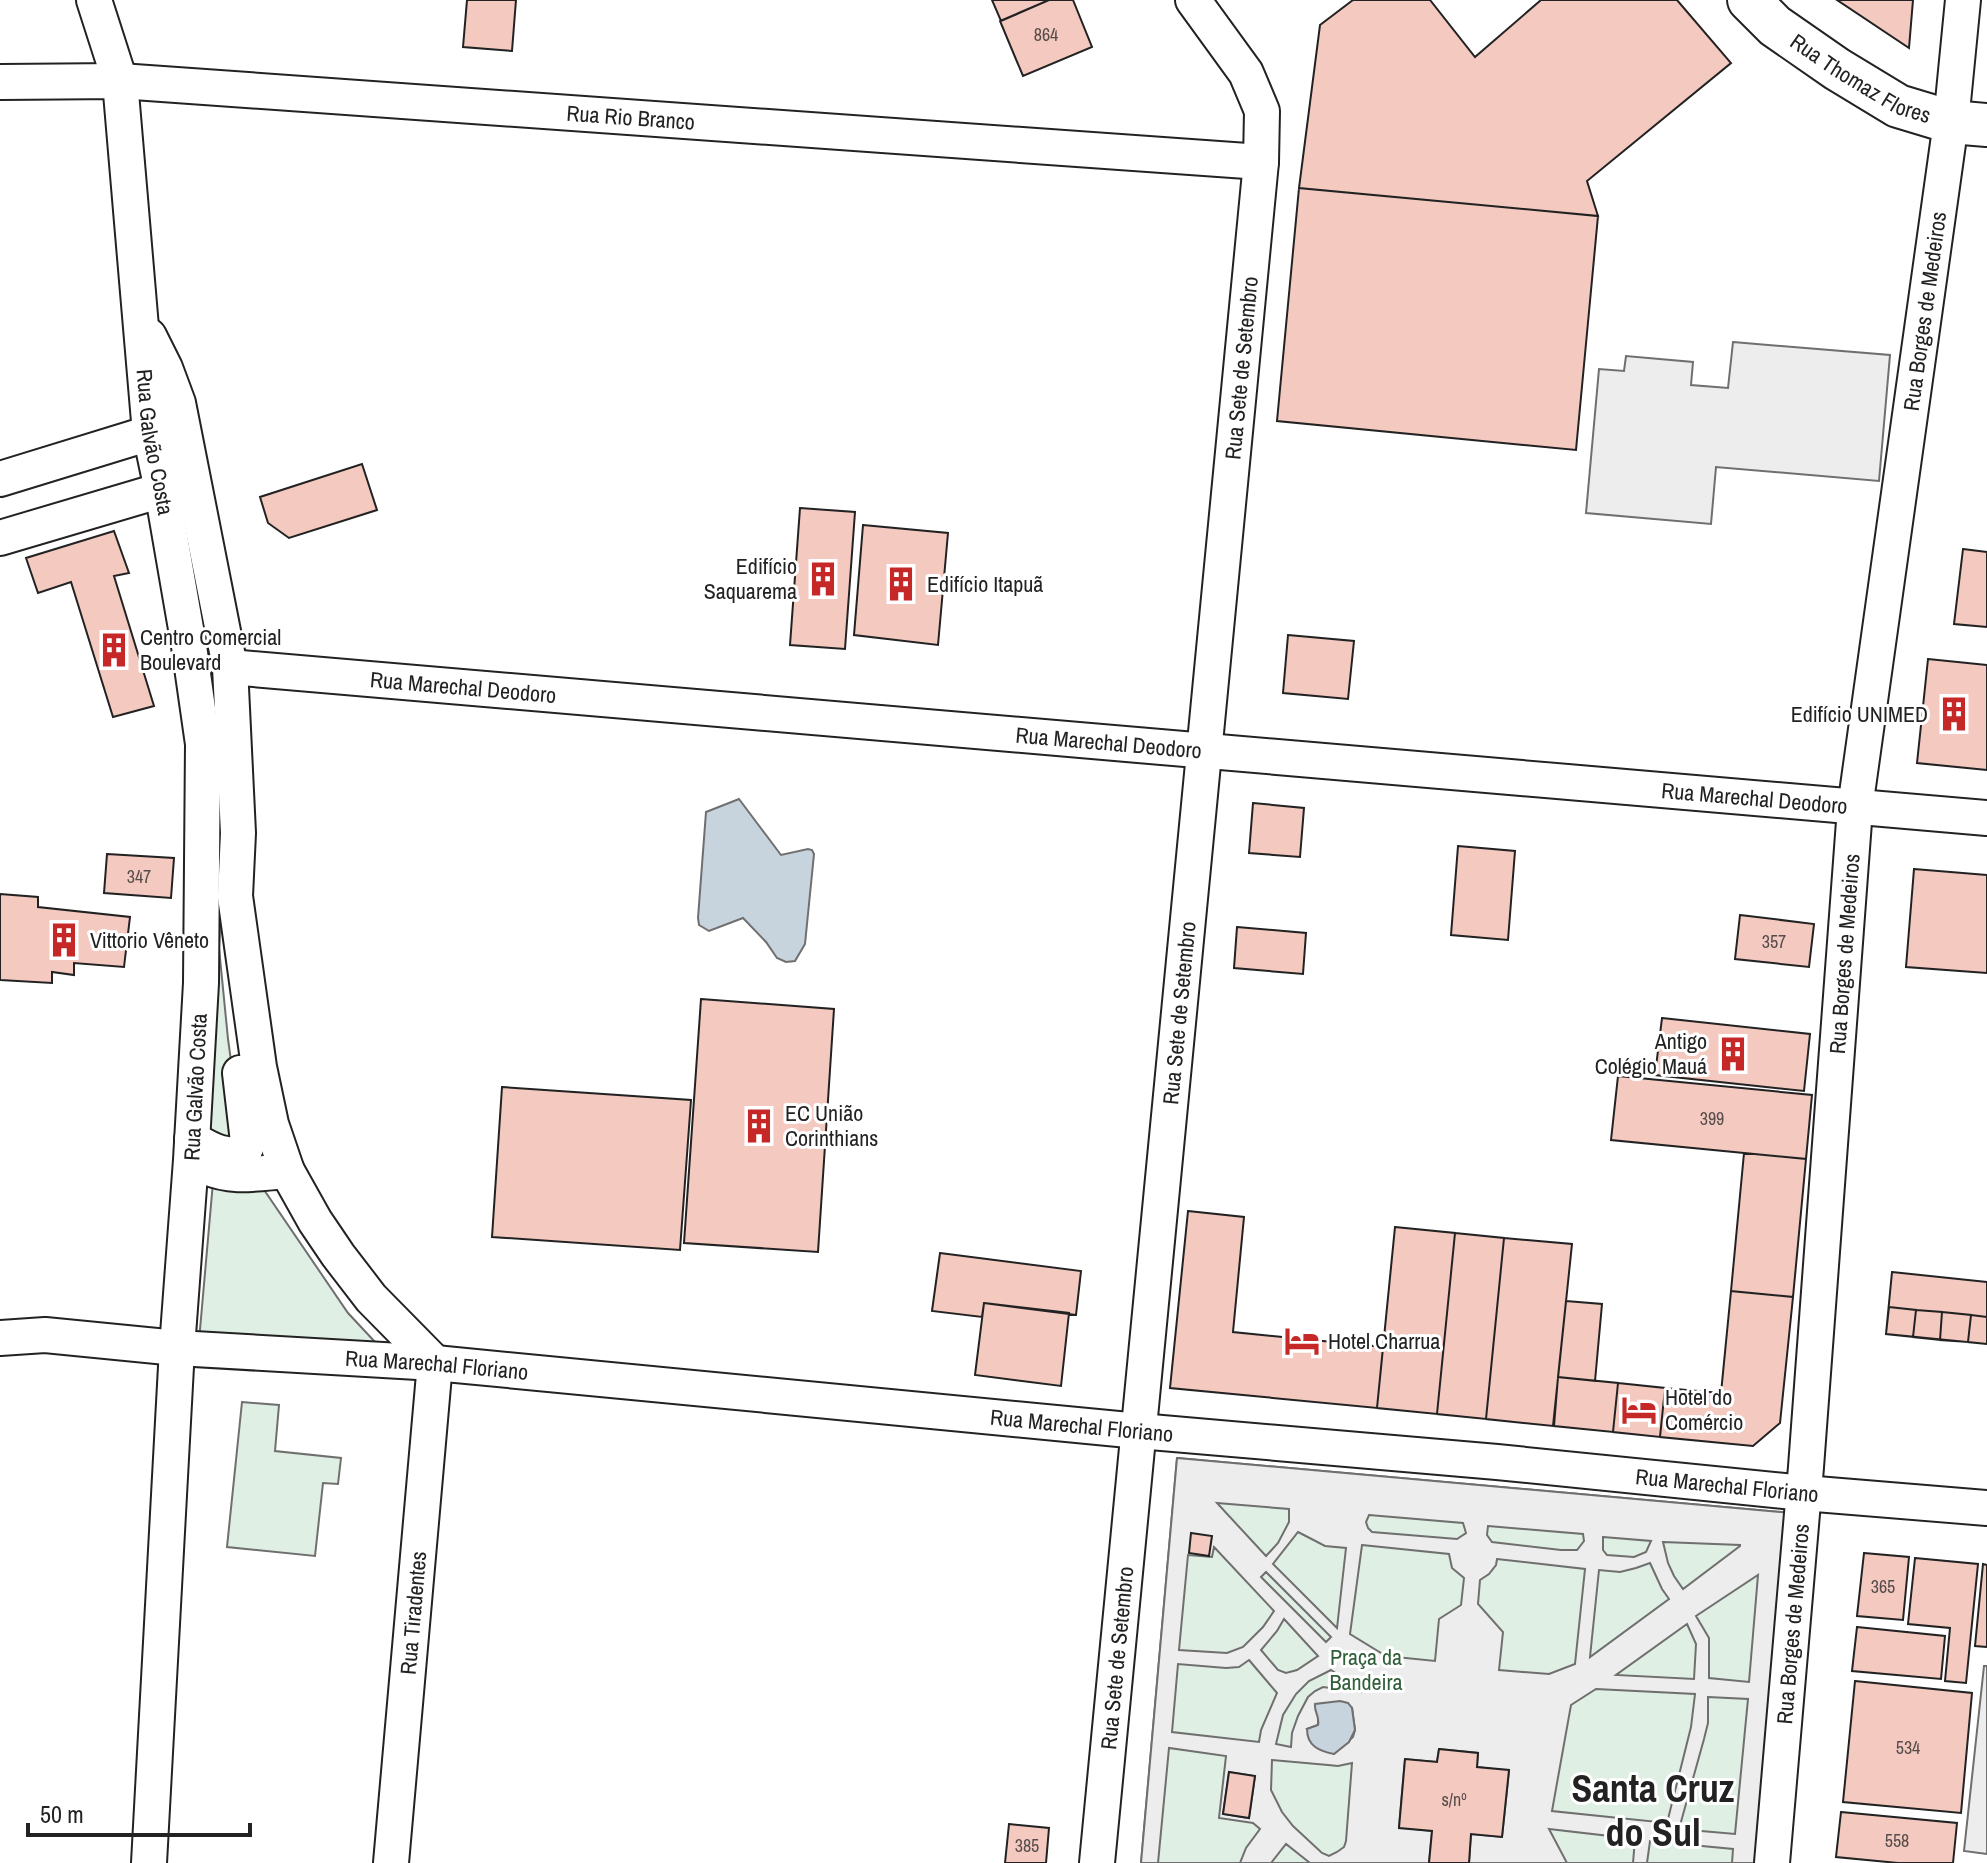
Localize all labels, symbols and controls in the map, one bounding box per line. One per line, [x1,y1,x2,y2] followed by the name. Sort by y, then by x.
[1034,22,1058,47] house number: 864
[1785,26,1934,130] street label: Rua Thomaz Flores
[566,98,696,137] street label: Rua Rio Branco
[1896,210,1953,413] street label: Rua Borges de Medeiros
[1217,275,1265,461] street label: Rua Sete de Setembro
[130,368,181,517] street label: Rua Galvão Costa
[704,551,797,606] place label: Edifício Saquarema
[804,560,842,598] building icon: Edifício Saquarema
[882,565,920,603] building icon: Edifício Itapuã
[927,569,1043,599] place label: Edifício Itapuã
[140,622,281,677] place label: Centro Comercial Boulevard
[95,631,133,669] building icon: Centro Comercial Boulevard
[369,664,557,710] street label: Rua Marechal Deodoro
[1935,695,1973,733] building icon: Edifício UNIMED
[1791,699,1928,729] place label: Edifício UNIMED
[1014,720,1203,765] street label: Rua Marechal Deodoro
[1660,775,1849,821] street label: Rua Marechal Deodoro
[1822,853,1867,1055] street label: Rua Borges de Medeiros
[127,864,151,889] house number: 347
[1155,920,1203,1106] street label: Rua Sete de Setembro
[45,921,83,959] building icon: Vittorio Vêneto
[90,925,209,955] place label: Vittorio Vêneto
[1762,929,1786,954] house number: 357
[176,1013,214,1161] street label: Rua Galvão Costa
[1595,1026,1707,1081] place label: Antigo Colégio Mauá
[1714,1035,1752,1073] building icon: Antigo Colégio Mauá
[785,1098,878,1153] place label: EC União Corinthians
[1700,1106,1724,1131] house number: 399
[740,1107,778,1145] building icon: EC União Corinthians
[1283,1322,1321,1360] hotel icon: Hotel Charrua
[1328,1326,1440,1356] place label: Hotel Charrua
[344,1343,530,1387] street label: Rua Marechal Floriano
[1665,1382,1743,1437] place label: Hotel do Comércio
[1620,1391,1658,1429] hotel icon: Hotel do Comércio
[989,1402,1175,1449] street label: Rua Marechal Floriano
[1634,1461,1820,1509] street label: Rua Marechal Floriano
[1769,1523,1816,1725] street label: Rua Borges de Medeiros
[393,1550,433,1676] street label: Rua Tiradentes
[1093,1565,1141,1751] street label: Rua Sete de Setembro
[1871,1574,1895,1599] house number: 365
[1329,1642,1403,1697] park label: Praça da Bandeira
[1896,1735,1920,1760] house number: 534
[1572,1763,1734,1858] district label: Santa Cruz do Sul
[28,1787,250,1837] scale bar
[1441,1787,1467,1812] house number: s/nº
[40,1798,84,1830] text: 50 m
[1885,1828,1909,1853] house number: 558
[1015,1833,1039,1858] house number: 385

